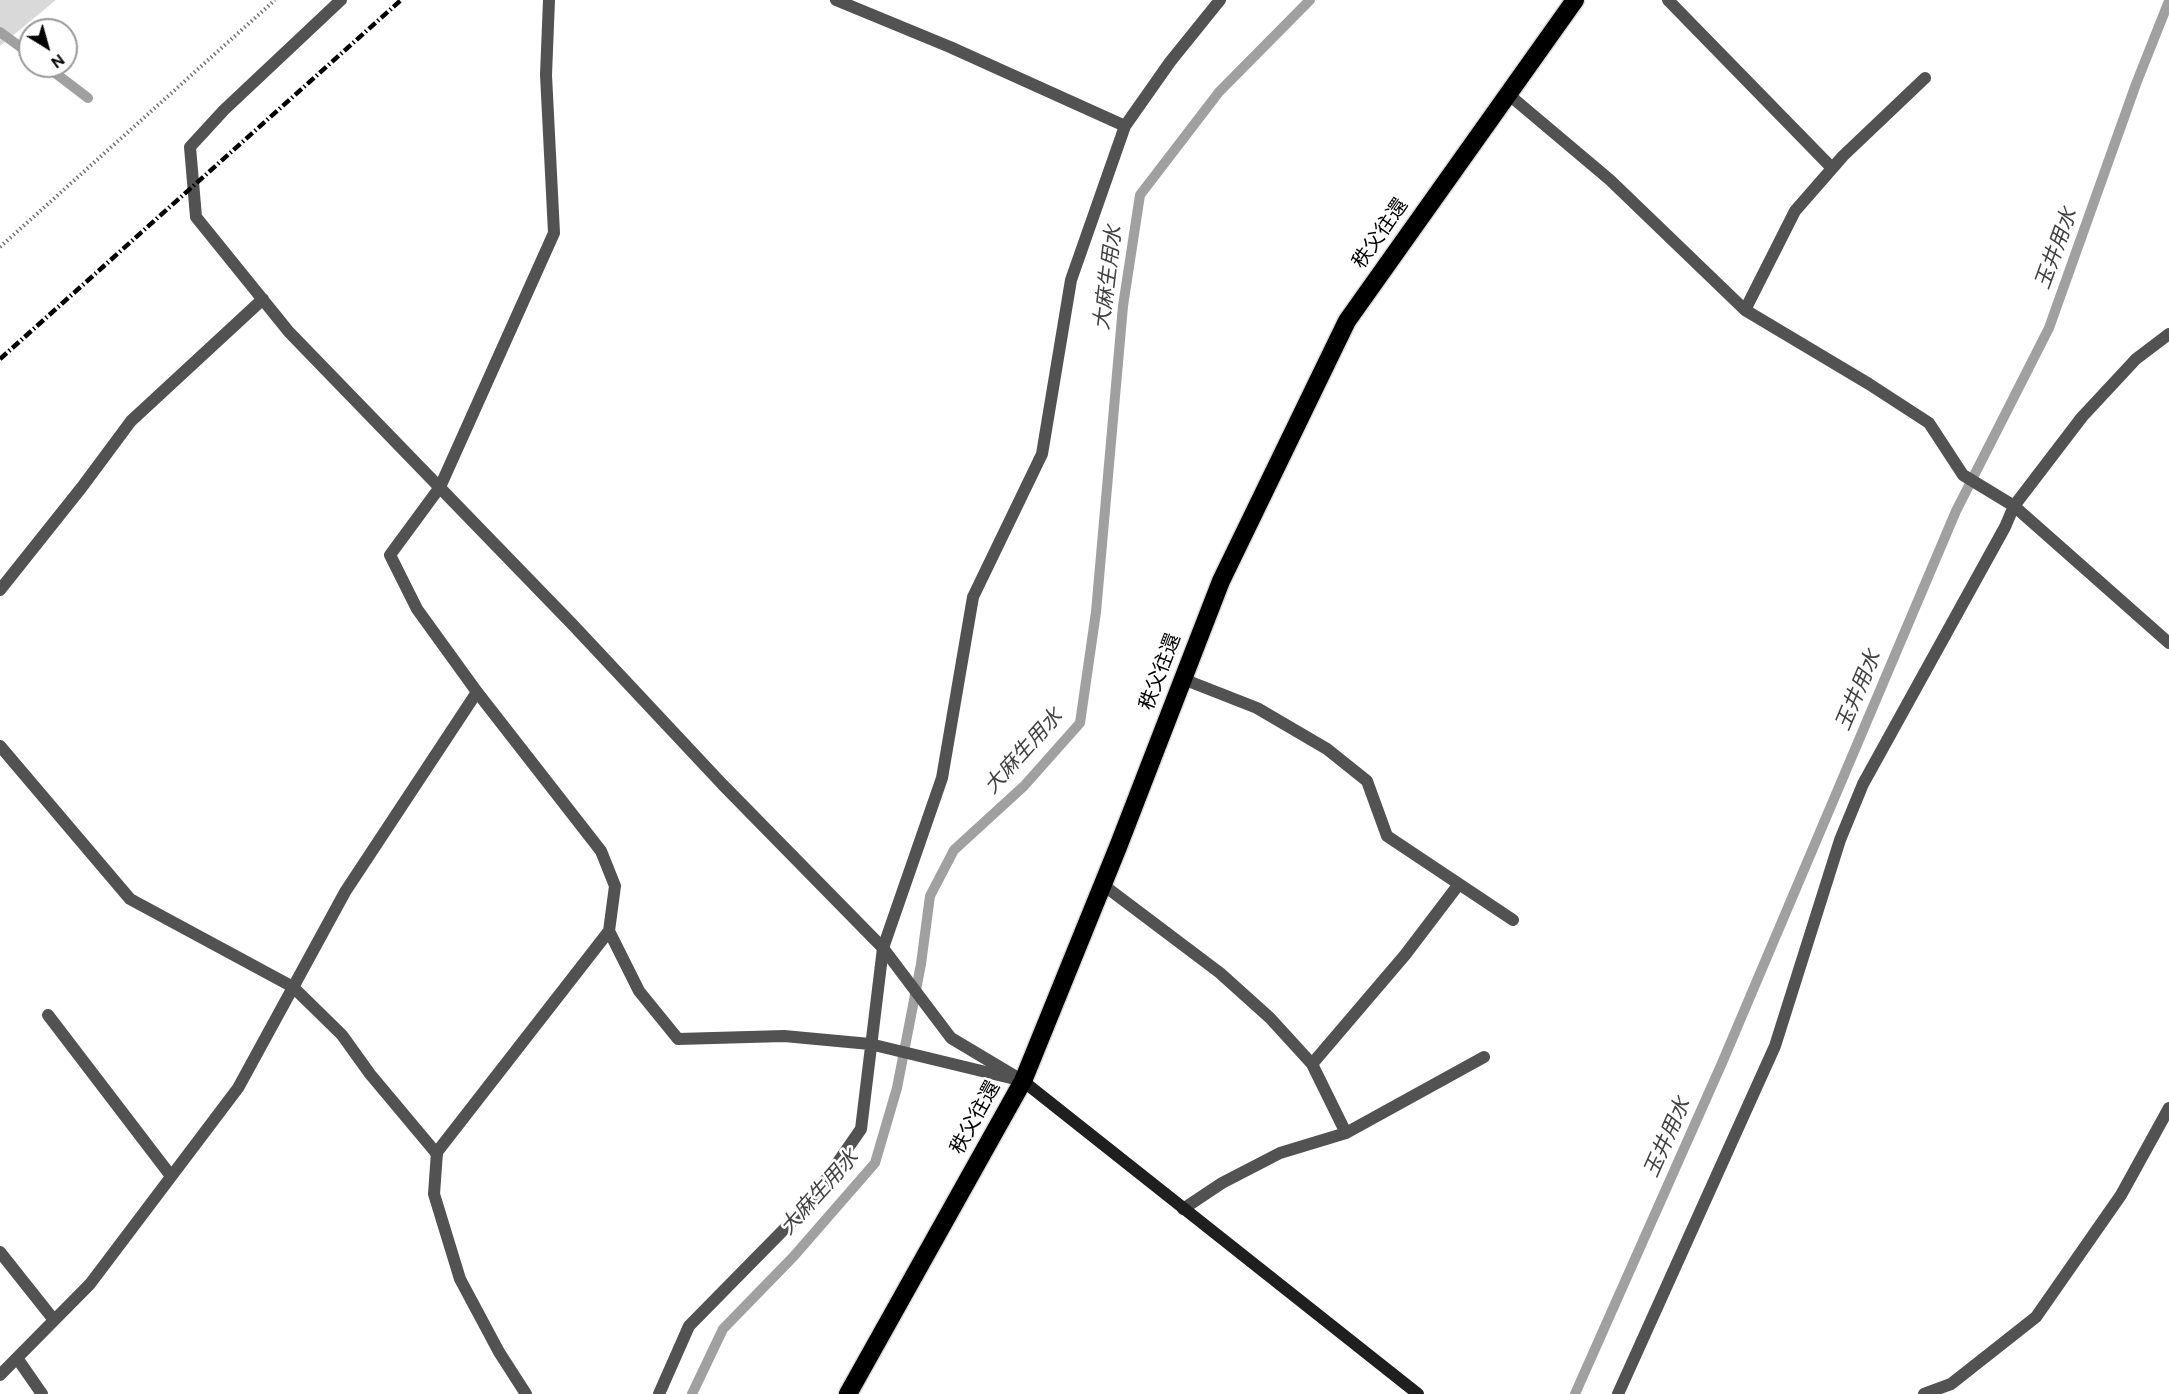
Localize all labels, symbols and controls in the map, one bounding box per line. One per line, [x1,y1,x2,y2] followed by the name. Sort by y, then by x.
[18,18,78,78] north arrow
[47,49,69,73] text: N
[1348,194,1414,274] street label: 秩父往還
[2031,205,2083,293] water label: 玉井用水
[1090,224,1128,332] water label: 大麻生用水
[1135,630,1187,714] street label: 秩父往還
[1831,647,1887,735] water label: 玉井用水
[980,705,1068,799] water label: 大麻生用水
[946,1077,1006,1159] street label: 秩父往還
[1639,1095,1697,1181] water label: 玉井用水
[776,1146,864,1240] water label: 大麻生用水

